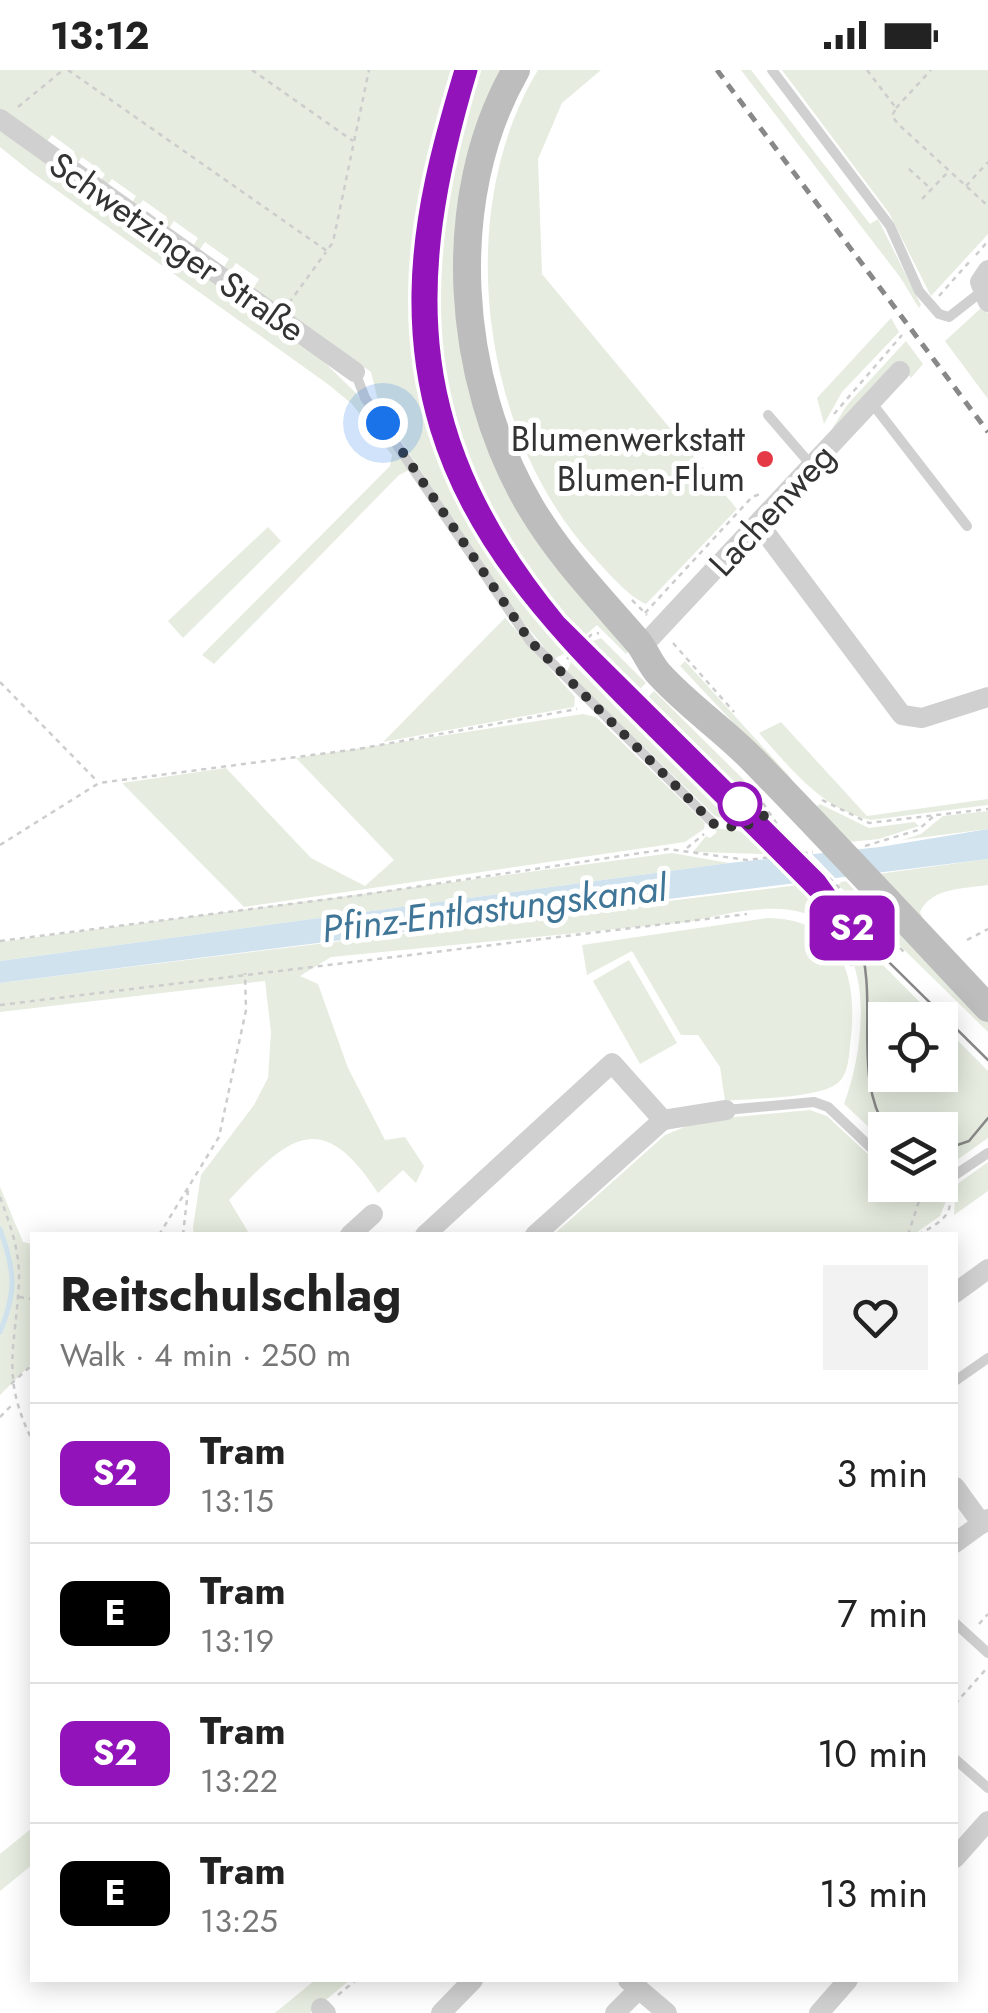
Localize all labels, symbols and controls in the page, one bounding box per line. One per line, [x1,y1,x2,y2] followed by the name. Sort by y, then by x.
[50,8,149,63] text: 13:12
[39,140,315,354] street label: Schwetzinger Straße
[358,398,408,448] your location
[511,414,746,504] place label: Blumenwerkstatt Blumen-Flum
[697,433,847,587] street label: Lachenweg
[754,448,776,470] marker: Blumenwerkstatt Blumen-Flum
[719,783,761,825] unlabelled marker
[319,859,671,956] water label: Pfinz-Entlastungskanal
[807,896,897,960] line badge: S2
[830,903,874,953] text: S2
[868,1002,958,1202] map controls
[868,1002,958,1092] button: locate
[868,1112,958,1202] button: layers
[60,1260,402,1329] text: Reitschulschlag
[823,1265,928,1370] button: heart
[60,1332,351,1378] text: Walk · 4 min · 250 m
[200,1423,286,1478] text: Tram
[836,1446,928,1501] text: 3 min
[93,1448,137,1498] text: S2
[200,1478,274,1524] text: 13:15
[200,1563,286,1618] text: Tram
[837,1586,928,1641] text: 7 min
[104,1588,126,1638] text: E
[200,1618,274,1664] text: 13:19
[200,1703,286,1758] text: Tram
[817,1726,928,1781] text: 10 min
[93,1728,137,1778] text: S2
[200,1758,278,1804] text: 13:22
[200,1843,286,1898] text: Tram
[819,1866,928,1921] text: 13 min
[104,1868,126,1918] text: E
[200,1898,278,1944] text: 13:25

